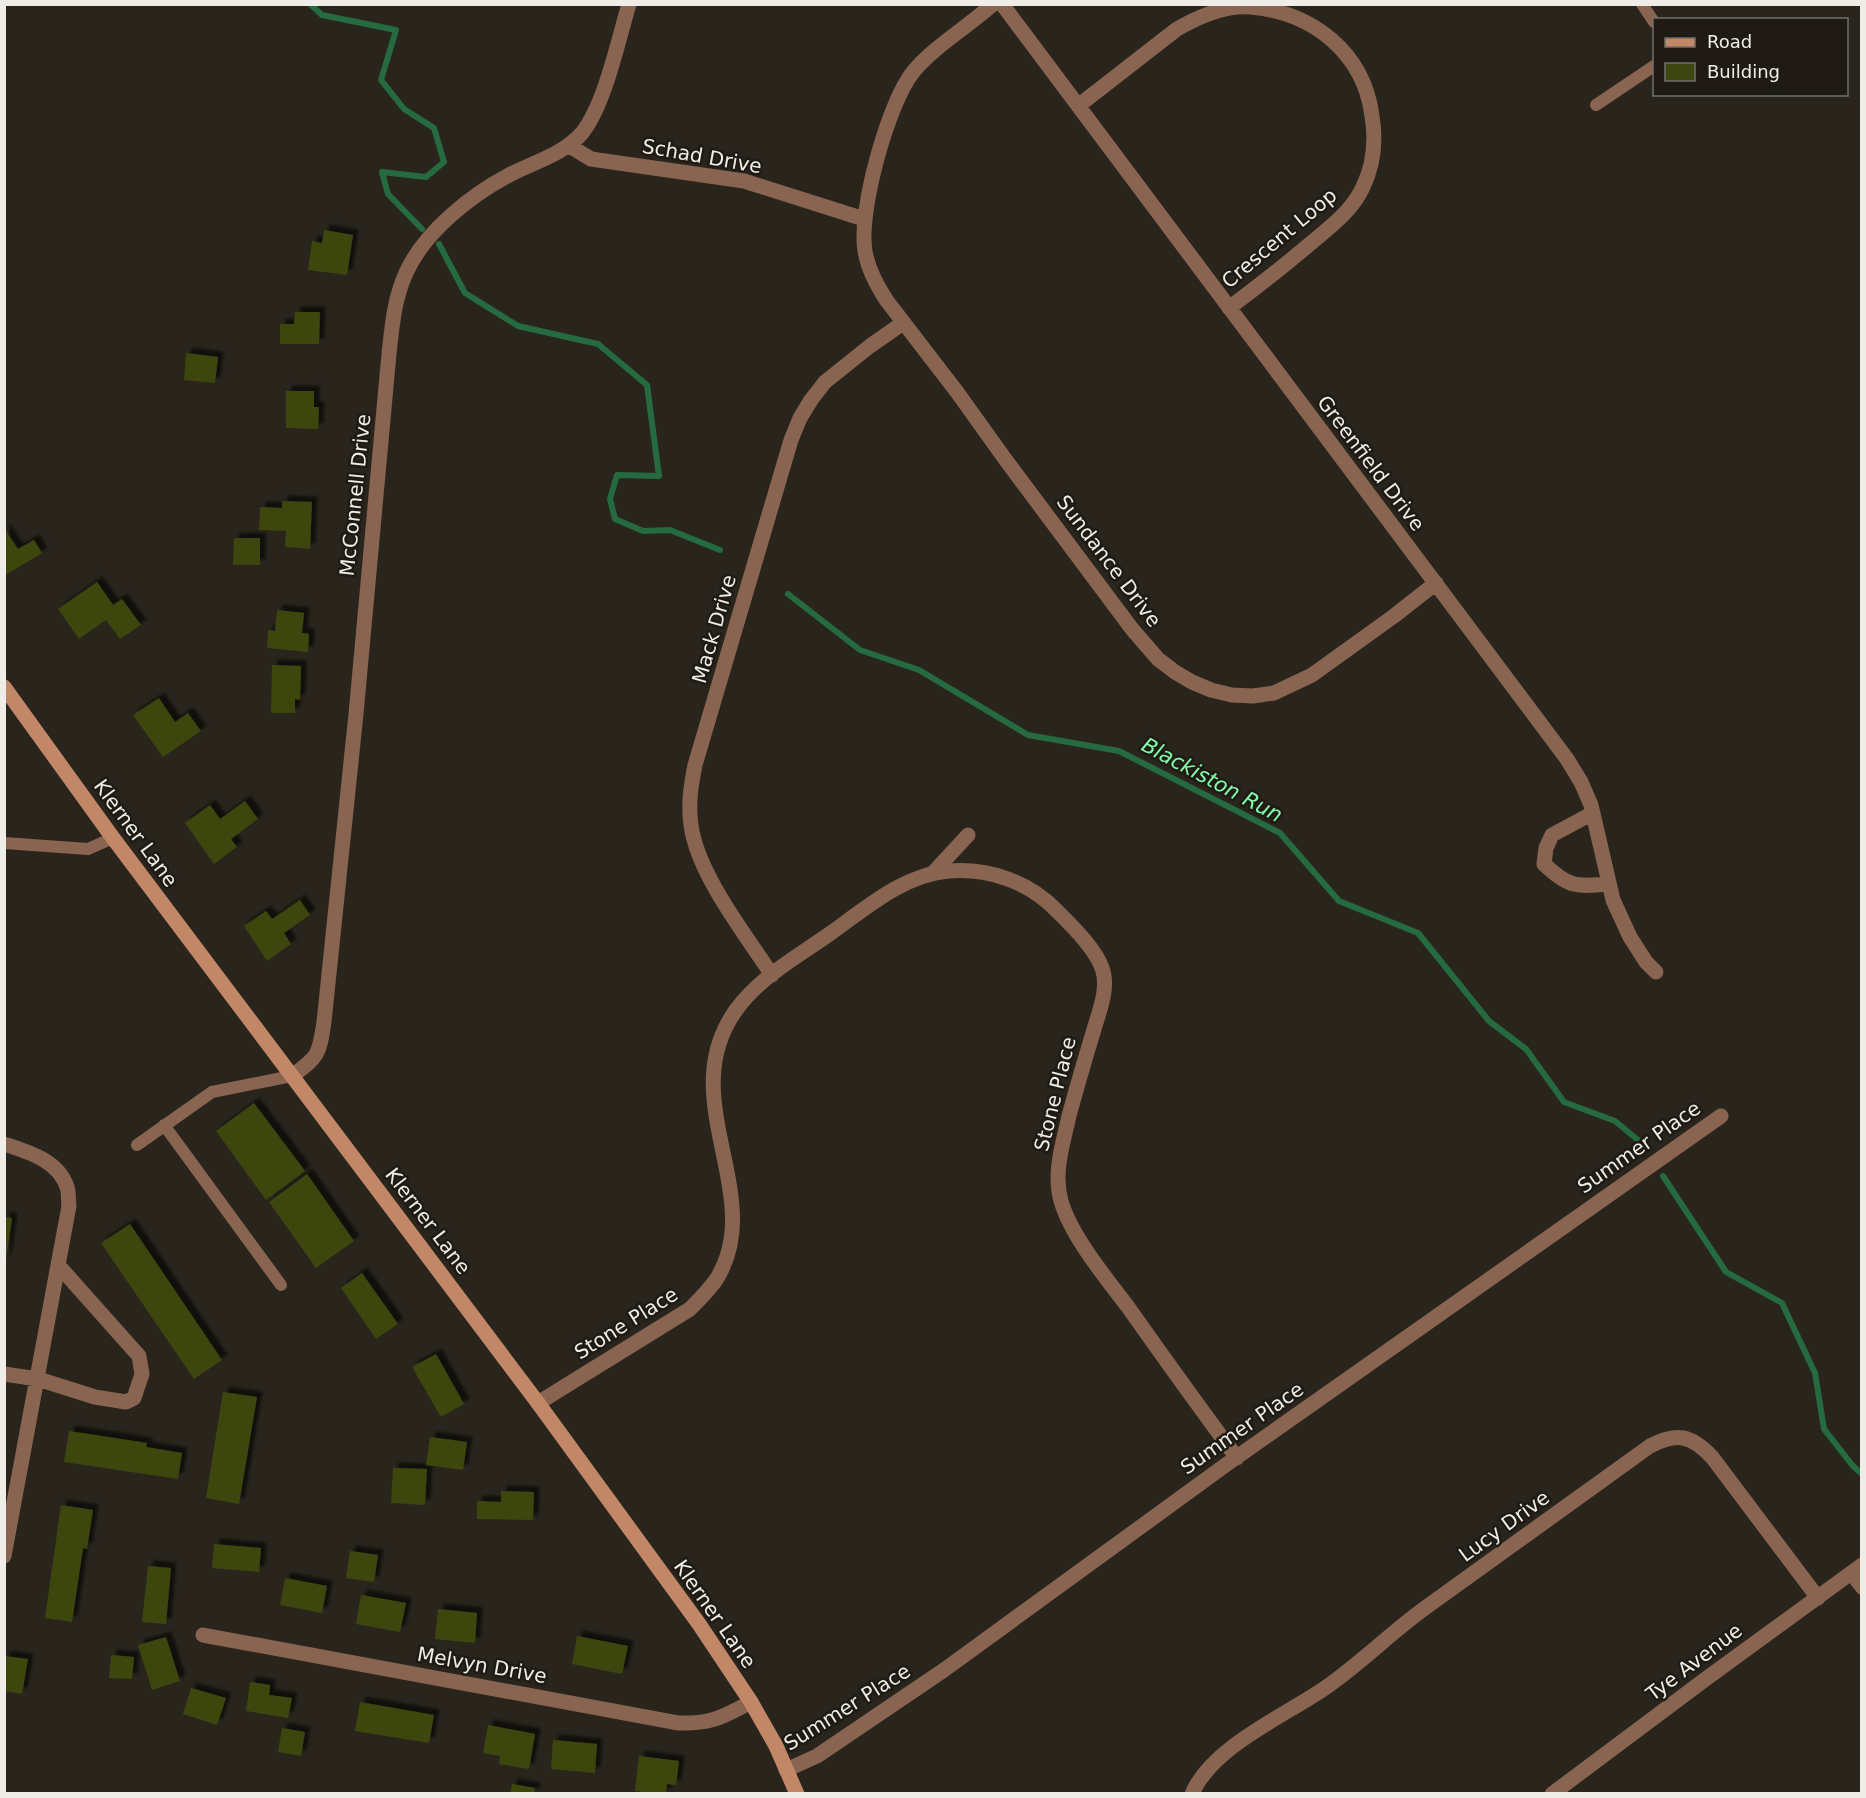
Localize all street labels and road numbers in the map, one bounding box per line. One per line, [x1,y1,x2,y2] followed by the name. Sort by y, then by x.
[640,134,764,178] street label: Schad Drive
[1217,183,1341,293] street label: Crescent Loop
[1312,391,1430,535] street label: Greenfield Drive
[335,413,375,577] street label: McConnell Drive
[1052,490,1166,632] street label: Sundance Drive
[687,572,741,686] street label: Mack Drive
[89,775,183,891] street label: Klerner Lane
[1029,1034,1081,1154] street label: Stone Place
[1573,1096,1705,1198] street label: Summer Place
[380,1163,476,1279] street label: Klerner Lane
[570,1282,682,1364] street label: Stone Place
[1176,1377,1308,1479] street label: Summer Place
[1454,1485,1554,1567] street label: Lucy Drive
[669,1555,761,1673] street label: Klerner Lane
[1640,1618,1747,1706] street label: Tye Avenue
[415,1642,549,1688] street label: Melvyn Drive
[779,1659,915,1755] street label: Summer Place

